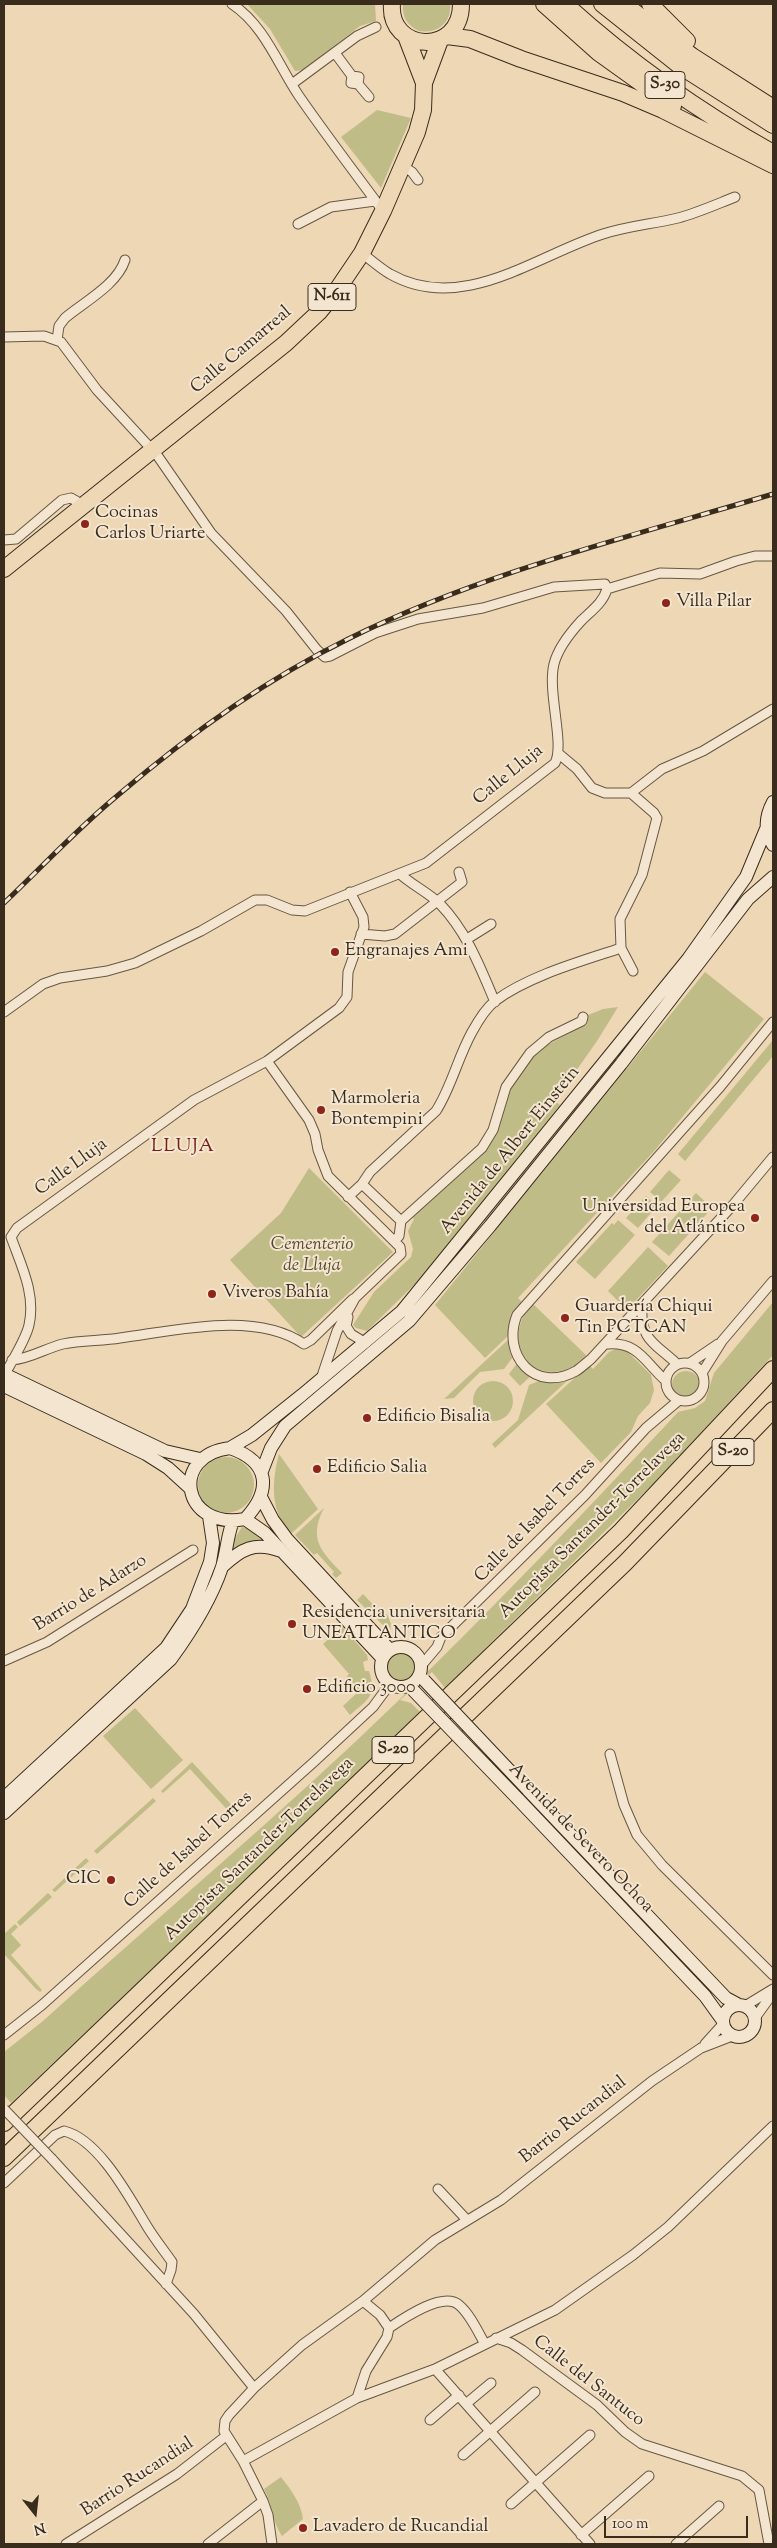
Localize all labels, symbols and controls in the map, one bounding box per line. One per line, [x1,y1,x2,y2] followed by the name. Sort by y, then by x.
[645,72,685,98] road number: S-30
[308,284,356,310] road number: N-611
[187,302,297,400] street label: Calle Camarreal
[95,503,205,546] place label: Cocinas Carlos Uriarte
[79,518,91,530] marker: Cocinas Carlos Uriarte
[676,592,752,614] place label: Villa Pilar
[660,597,672,609] marker: Villa Pilar
[470,741,548,811] street label: Calle Lluja
[345,941,468,963] place label: Engranajes Ami
[329,946,341,958] marker: Engranajes Ami
[437,1063,585,1239] street label: Avenida de Albert Einstein
[331,1089,423,1132] place label: Marmoleria Bontempini
[315,1104,327,1116] marker: Marmoleria Bontempini
[32,1135,112,1201] street label: Calle Lluja
[150,1137,216,1159] district label: LLUJA
[582,1197,745,1240] place label: Universidad Europea del Atlántico
[749,1212,761,1224] marker: Universidad Europea del Atlántico
[271,1235,353,1278] park label: Cementerio de Lluja
[222,1283,329,1305] place label: Viveros Bahía
[206,1288,218,1300] marker: Viveros Bahía
[575,1297,713,1340] place label: Guardería Chiqui Tin PCTCAN
[559,1312,571,1324] marker: Guardería Chiqui Tin PCTCAN
[377,1407,490,1429] place label: Edificio Bisalia
[361,1412,373,1424] marker: Edificio Bisalia
[495,1428,691,1624] street label: Autopista Santander-Torrelavega
[712,1438,754,1465] road number: S-20
[471,1454,601,1588] street label: Calle de Isabel Torres
[327,1458,427,1480] place label: Edificio Salia
[311,1463,323,1475] marker: Edificio Salia
[31,1551,151,1637] street label: Barrio de Adarzo
[302,1603,486,1646] place label: Residencia universitaria UNEATLANTICO
[286,1618,298,1630] marker: Residencia universitaria UNEATLANTICO
[317,1678,415,1700] place label: Edificio 3000
[301,1683,313,1695] marker: Edificio 3000
[372,1736,414,1764] road number: S-20
[161,1754,359,1946] street label: Autopista Santander-Torrelavega
[503,1760,657,1918] street label: Avenida de Severo Ochoa
[121,1788,257,1914] street label: Calle de Isabel Torres
[66,1869,101,1891] place label: CIC
[105,1874,117,1886] marker: CIC
[516,2073,632,2169] street label: Barrio Rucandial
[528,2332,648,2432] street label: Calle del Santuco
[78,2434,198,2522] street label: Barrio Rucandial
[10,2488,60,2538] north arrow
[607,2506,751,2538] scale bar
[612,2514,648,2535] text: 100 m
[31,2516,47,2539] text: N
[313,2517,489,2539] place label: Lavadero de Rucandial
[297,2522,309,2534] marker: Lavadero de Rucandial

